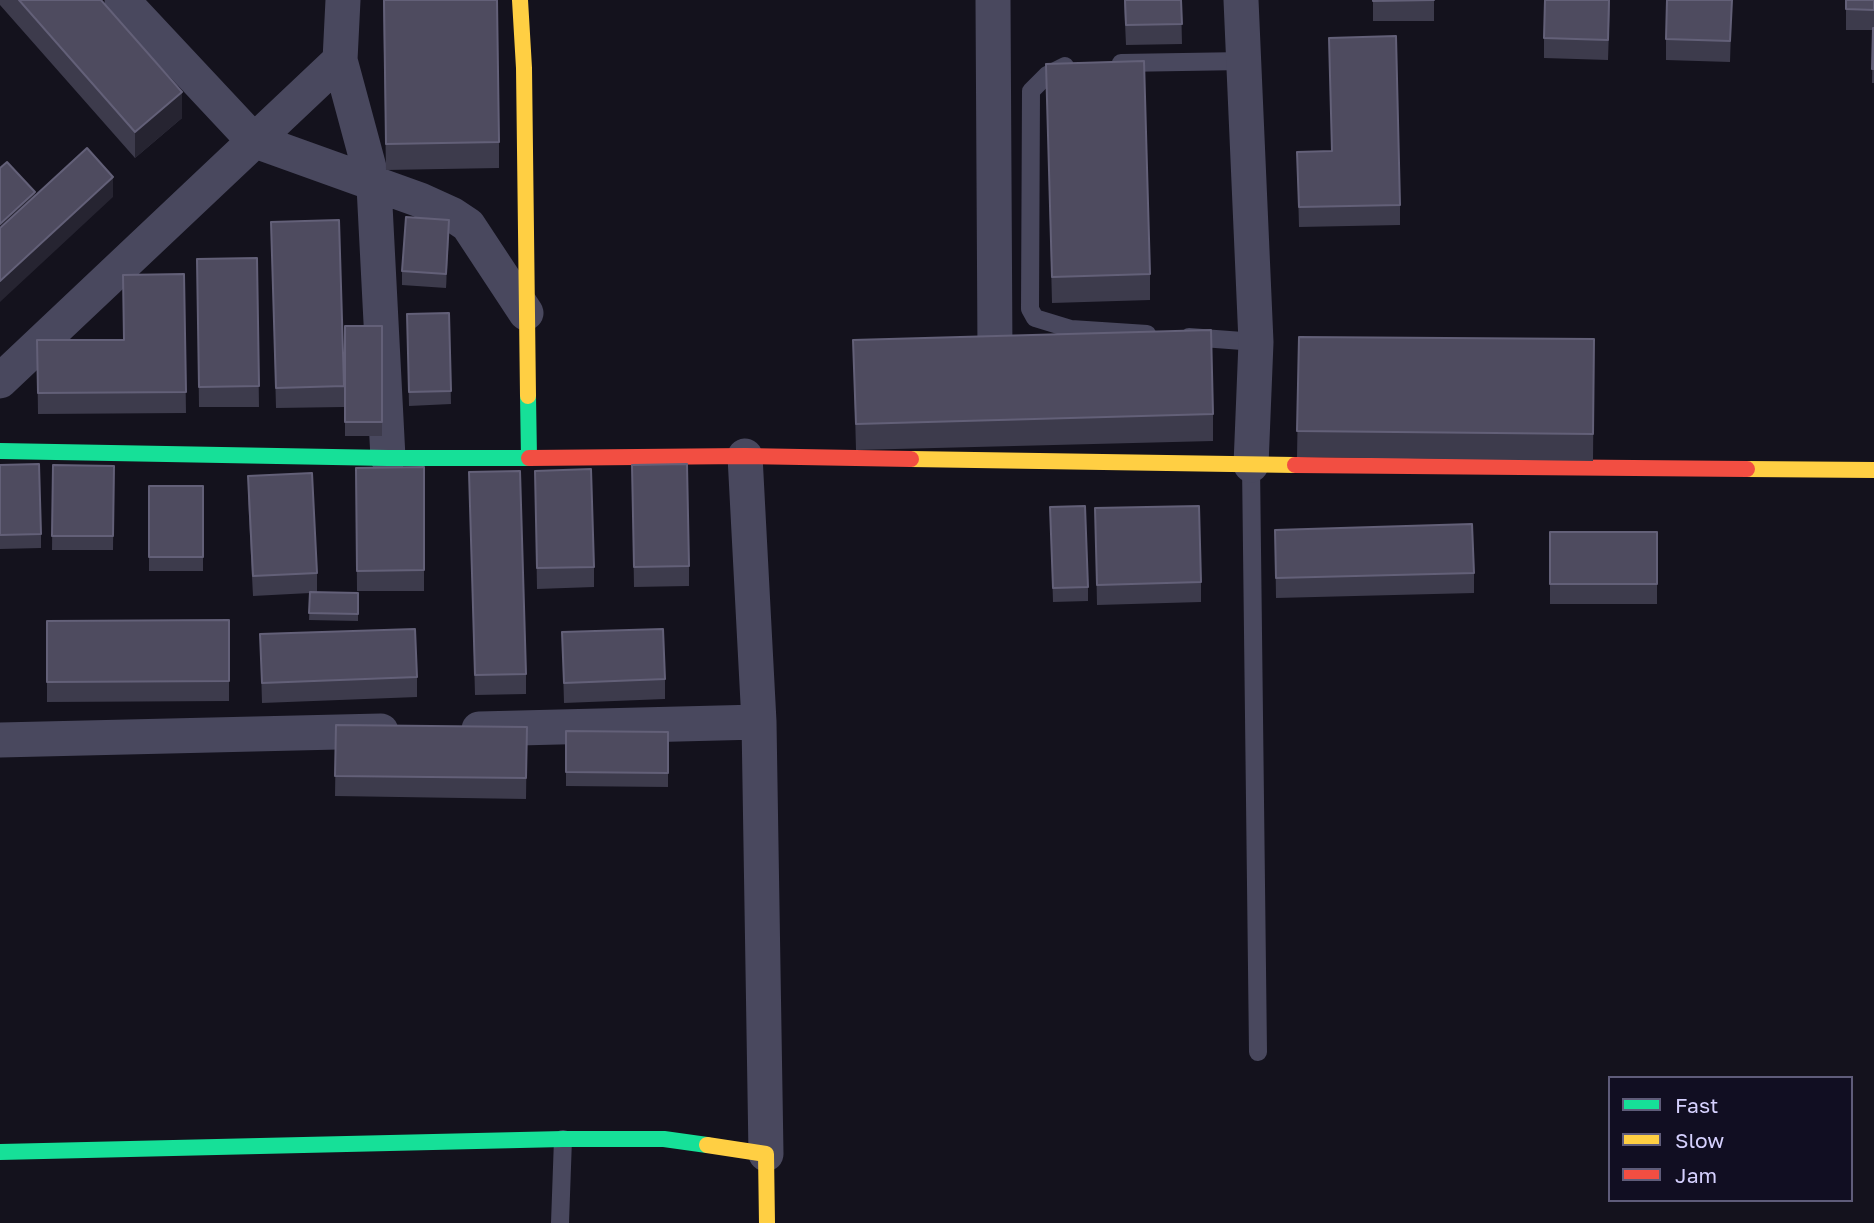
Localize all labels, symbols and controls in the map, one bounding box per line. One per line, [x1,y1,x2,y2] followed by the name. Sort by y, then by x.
[1608,1076,1853,1202] legend
[1675,1092,1718,1118] text: Fast
[1675,1127,1724,1153] text: Slow
[1675,1162,1717,1188] text: Jam

